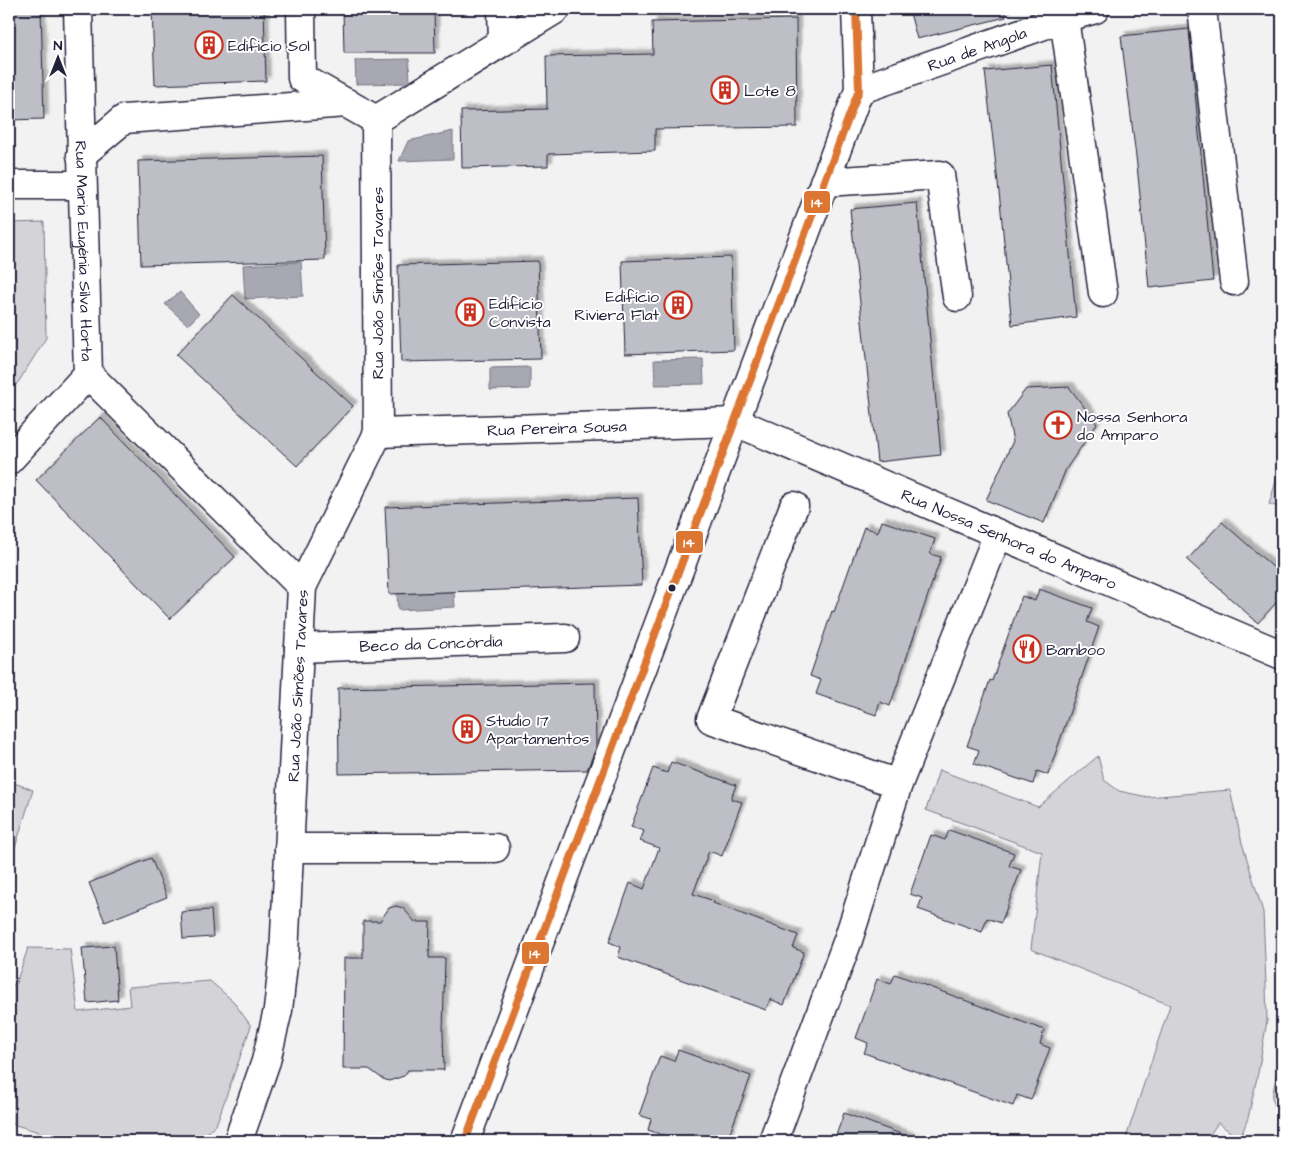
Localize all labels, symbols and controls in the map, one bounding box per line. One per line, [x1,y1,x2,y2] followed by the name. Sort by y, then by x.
[925,22,1030,77] street label: Rua de Angola
[194,30,224,60] building icon: Edificio Sol
[32,32,82,82] north arrow
[228,35,310,57] place label: Edificio Sol
[54,36,63,56] text: N
[710,75,740,105] building icon: Lote 8
[744,80,796,102] place label: Lote 8
[70,140,98,362] street label: Rua Maria Eugénia Silva Horta
[367,187,389,379] street label: Rua João Simões Tavares
[803,190,831,214] line badge: 14
[811,193,823,213] text: 14
[574,286,660,326] place label: Edifício Riviera Flat
[663,290,693,320] building icon: Edifício Riviera Flat
[489,293,551,333] place label: Edifício Convista
[455,297,485,327] building icon: Edifício Convista
[1077,406,1187,446] place label: Nossa Senhora do Amparo
[1043,410,1073,440] church icon: Nossa Senhora do Amparo
[487,415,627,442] street label: Rua Pereira Sousa
[898,484,1120,595] street label: Rua Nossa Senhora do Amparo
[675,530,704,554] line badge: 14
[683,533,695,553] text: 14
[667,583,677,593] unlabelled marker
[282,589,314,782] street label: Rua João Simões Tavares
[359,630,503,658] street label: Beco da Concórdia
[1012,634,1042,664] restaurant icon: Bamboo
[1046,639,1105,661] place label: Bamboo
[486,710,589,750] place label: Studio 17 Apartamentos
[452,714,482,744] building icon: Studio 17 Apartamentos
[521,941,550,965] line badge: 14
[529,944,541,964] text: 14

